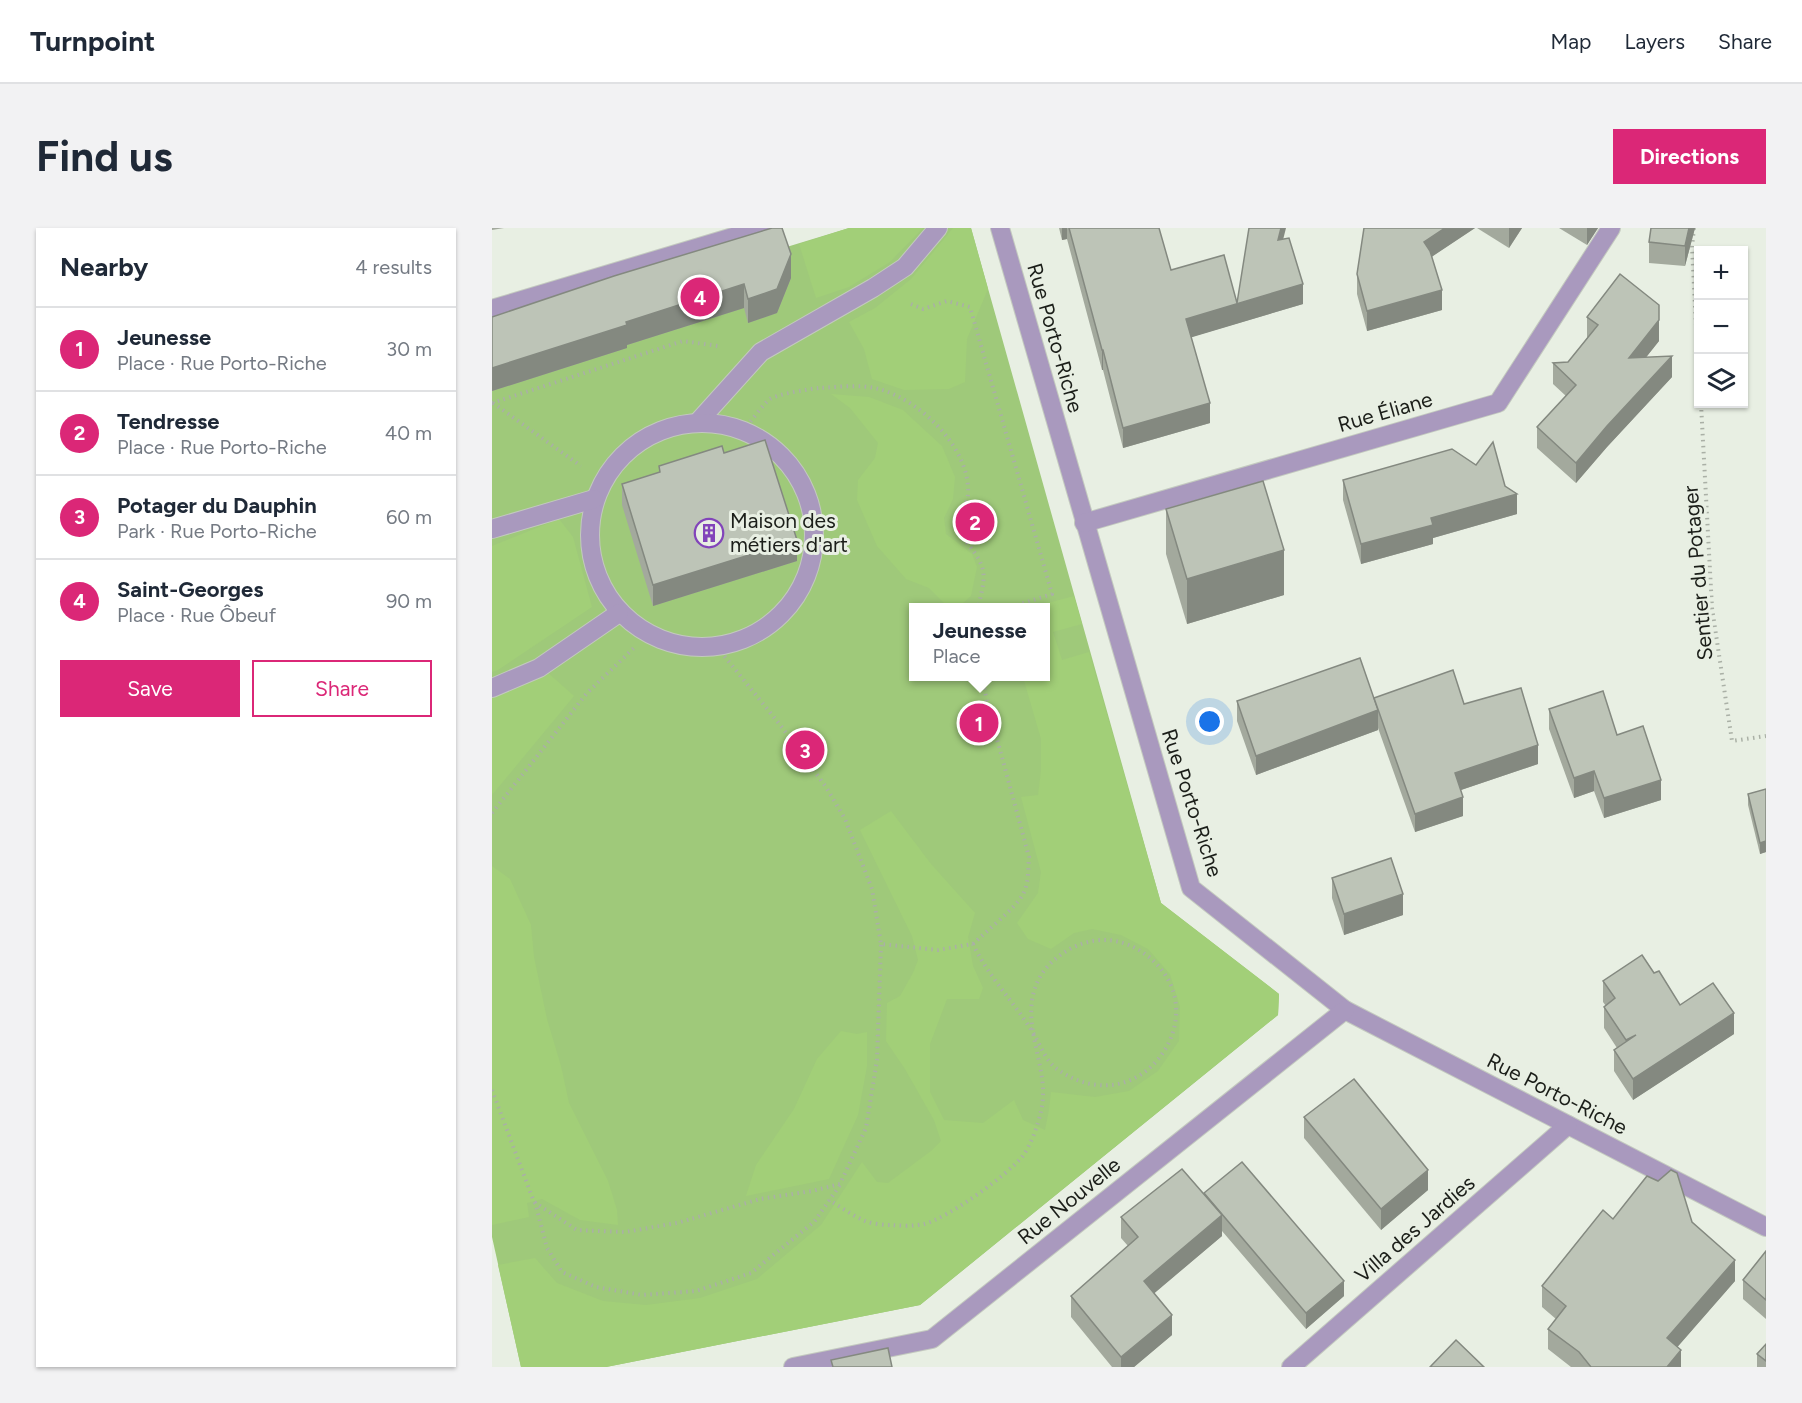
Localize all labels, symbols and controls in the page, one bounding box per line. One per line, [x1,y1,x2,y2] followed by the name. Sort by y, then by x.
[30,24,155,58] text: Turnpoint
[1551,29,1591,54] text: Map
[1624,29,1685,54] text: Layers
[1718,29,1772,54] text: Share
[1613,129,1766,184] button: Directions
[36,131,173,182] text: Find us
[1694,246,1748,408] map controls
[1694,246,1748,300] button: +
[60,251,148,283] text: Nearby
[355,255,432,279] text: 4 results
[1022,260,1089,415] street label: Rue Porto-Riche
[680,274,720,320] pin: 4
[1694,300,1748,354] button: −
[117,324,211,351] text: Jeunesse
[75,337,84,361] text: 1
[386,337,432,361] text: 30 m
[117,351,327,375] text: Place · Rue Porto-Riche
[1694,354,1748,408] button: layers
[1335,386,1435,437] street label: Rue Éliane
[117,408,219,435] text: Tendresse
[74,421,85,445] text: 2
[385,421,432,445] text: 40 m
[117,435,327,459] text: Place · Rue Porto-Riche
[1677,485,1718,662] street label: Sentier du Potager
[117,492,317,519] text: Potager du Dauphin
[956,500,994,544] pin: 2
[74,505,85,529] text: 3
[386,505,432,529] text: 60 m
[730,508,848,557] place label: Maison des métiers d'art
[693,517,725,549] building icon: Maison des métiers d'art
[117,519,317,543] text: Park · Rue Porto-Riche
[117,576,263,603] text: Saint-Georges
[73,589,86,613] text: 4
[386,589,432,613] text: 90 m
[117,603,276,627] text: Place · Rue Ôbeuf
[909,603,1050,681] popup
[932,617,1027,644] text: Jeunesse
[932,644,980,668] text: Place
[60,660,240,717] button: Save
[252,660,432,717] button: Share
[960,700,998,746] pin: 1
[1195,707,1224,736] your location
[1157,726,1228,880] street label: Rue Porto-Riche
[786,728,824,772] pin: 3
[1483,1047,1632,1140] street label: Rue Porto-Riche
[1012,1152,1125,1250] street label: Rue Nouvelle
[1350,1170,1480,1287] street label: Villa des Jardies

